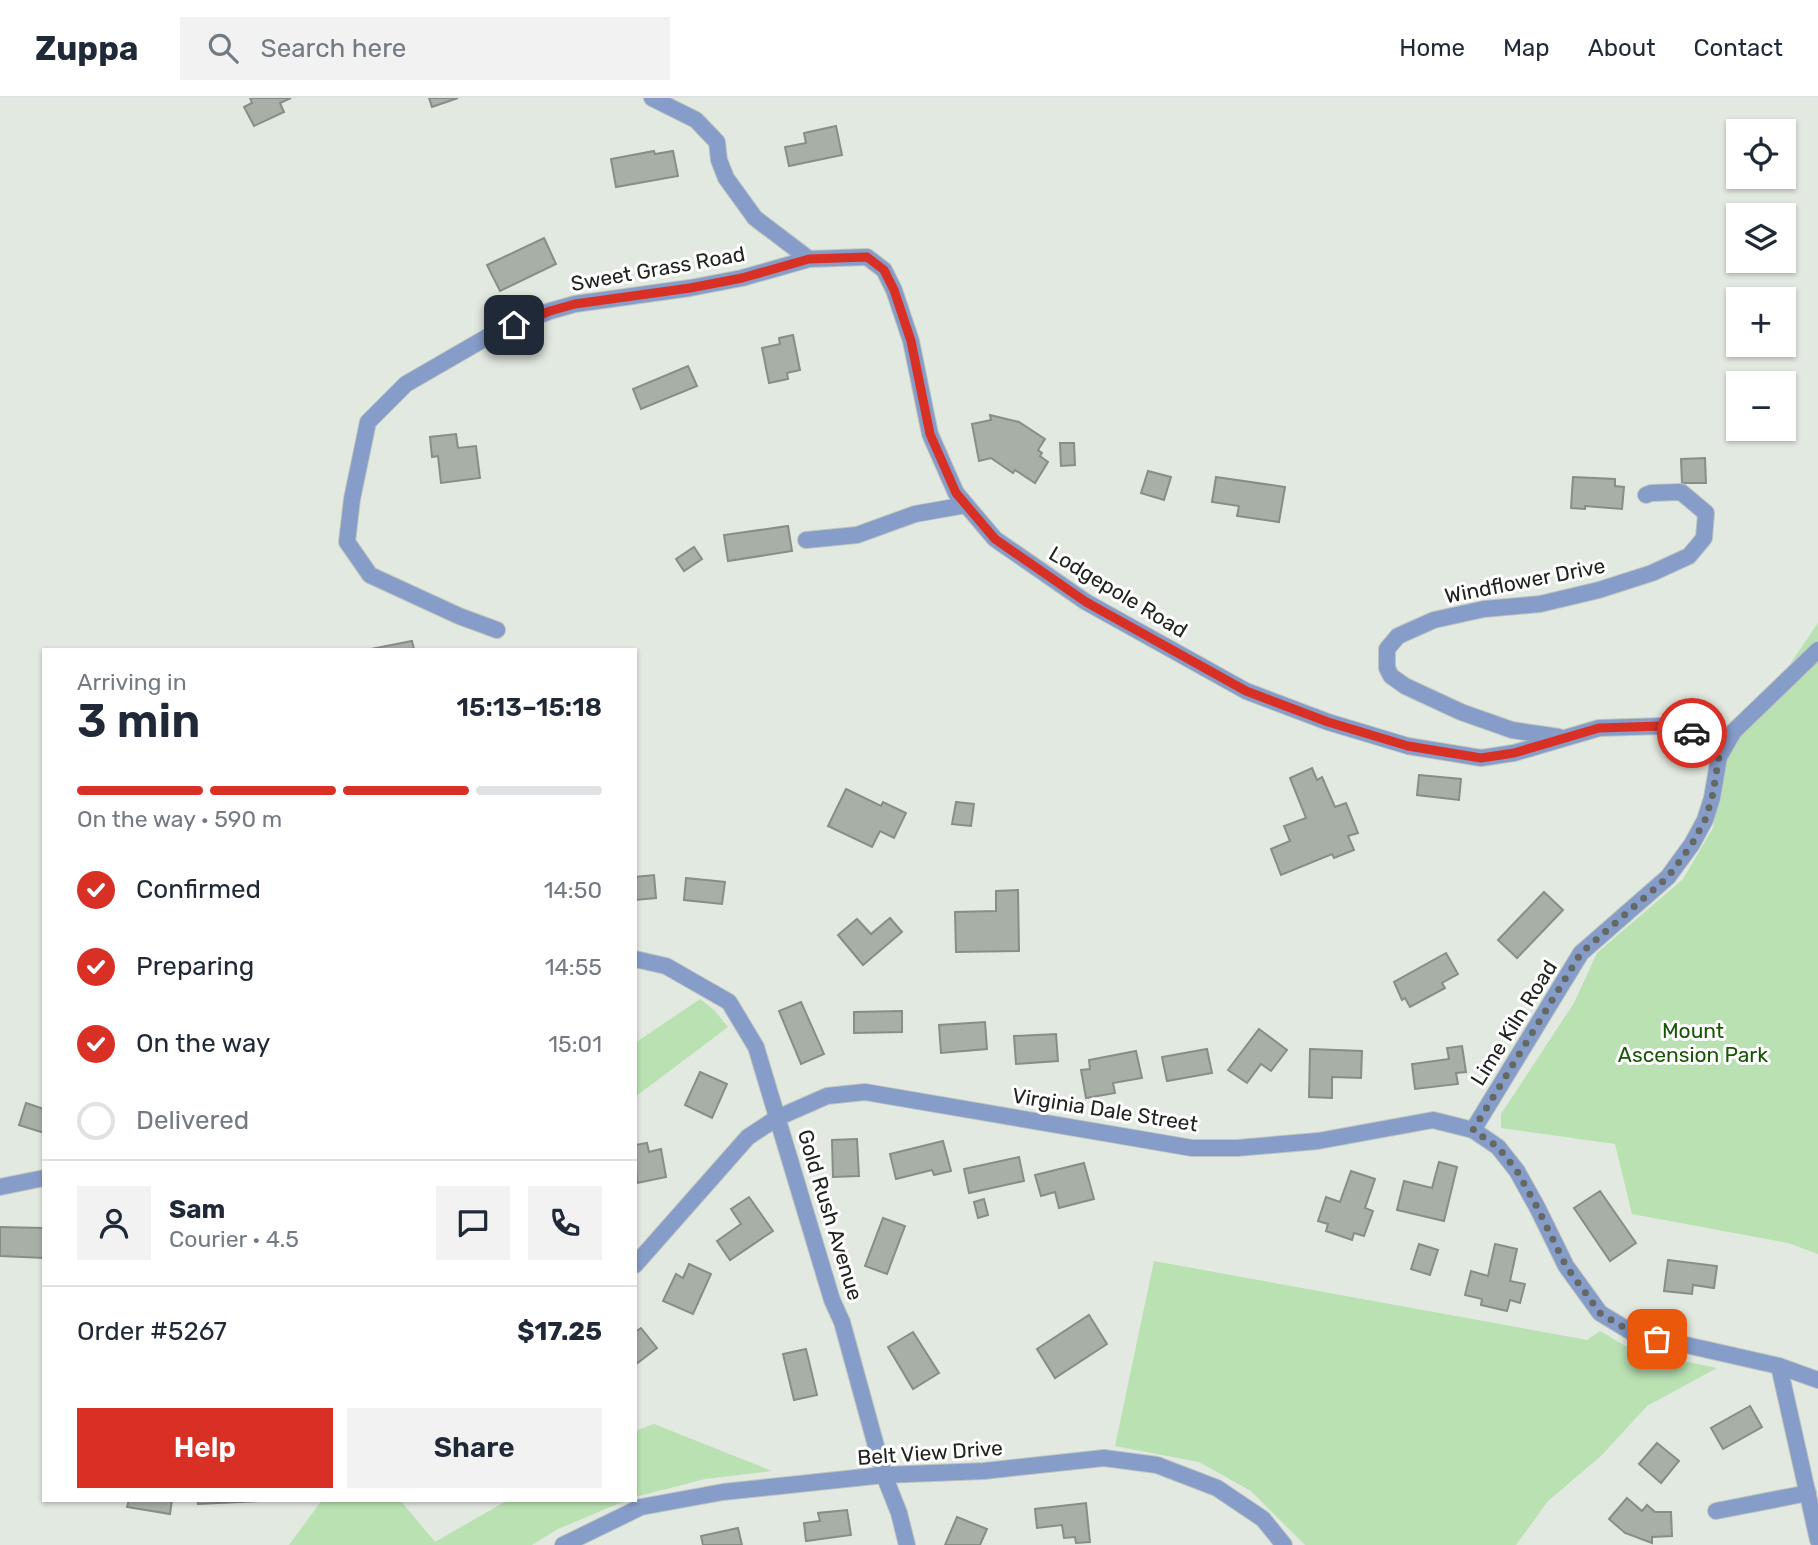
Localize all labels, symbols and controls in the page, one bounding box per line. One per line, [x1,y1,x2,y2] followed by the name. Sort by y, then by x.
[180,17,670,80] search box
[35,29,138,68] text: Zuppa
[204,29,242,67] icon: search
[260,33,406,64] text: Search here
[1399,34,1465,62] text: Home
[1503,34,1550,62] text: Map
[1588,34,1656,62] text: About
[1694,34,1783,62] text: Contact
[1726,119,1796,441] map controls
[1726,119,1796,189] button: locate
[1726,203,1796,273] button: layers
[569,241,747,296] street label: Sweet Grass Road
[1726,287,1796,357] button: +
[484,295,544,355] pin
[495,306,533,344] icon: home
[1726,371,1796,441] button: −
[1045,540,1192,643] street label: Lodgepole Road
[1443,553,1607,608] street label: Windflower Drive
[77,668,187,696] text: Arriving in
[457,692,602,723] text: 15:13–15:18
[77,694,200,749] text: 3 min
[1657,698,1727,768] courier
[1673,714,1711,752] icon: car
[77,805,282,833] text: On the way · 590 m
[77,871,115,909] icon: check
[136,874,261,905] text: Confirmed
[544,876,602,904] text: 14:50
[77,948,115,986] icon: check
[136,951,254,982] text: Preparing
[545,953,602,981] text: 14:55
[1465,956,1562,1090] street label: Lime Kiln Road
[1618,1018,1768,1067] park label: Mount Ascension Park
[77,1025,115,1063] icon: check
[136,1028,270,1059] text: On the way
[548,1030,602,1058] text: 15:01
[1011,1082,1200,1137] street label: Virginia Dale Street
[136,1105,249,1136] text: Delivered
[793,1126,868,1303] street label: Gold Rush Avenue
[77,1186,151,1260] button: person
[436,1186,510,1260] button: chat
[528,1186,602,1260] button: phone
[169,1194,225,1225] text: Sam
[169,1225,299,1253] text: Courier · 4.5
[1627,1309,1687,1369] pin
[77,1316,227,1347] text: Order #5267
[517,1316,602,1347] text: $17.25
[1638,1320,1676,1358] icon: bag
[77,1408,333,1488] button: Help
[347,1408,602,1488] button: Share
[856,1435,1004,1470] street label: Belt View Drive

